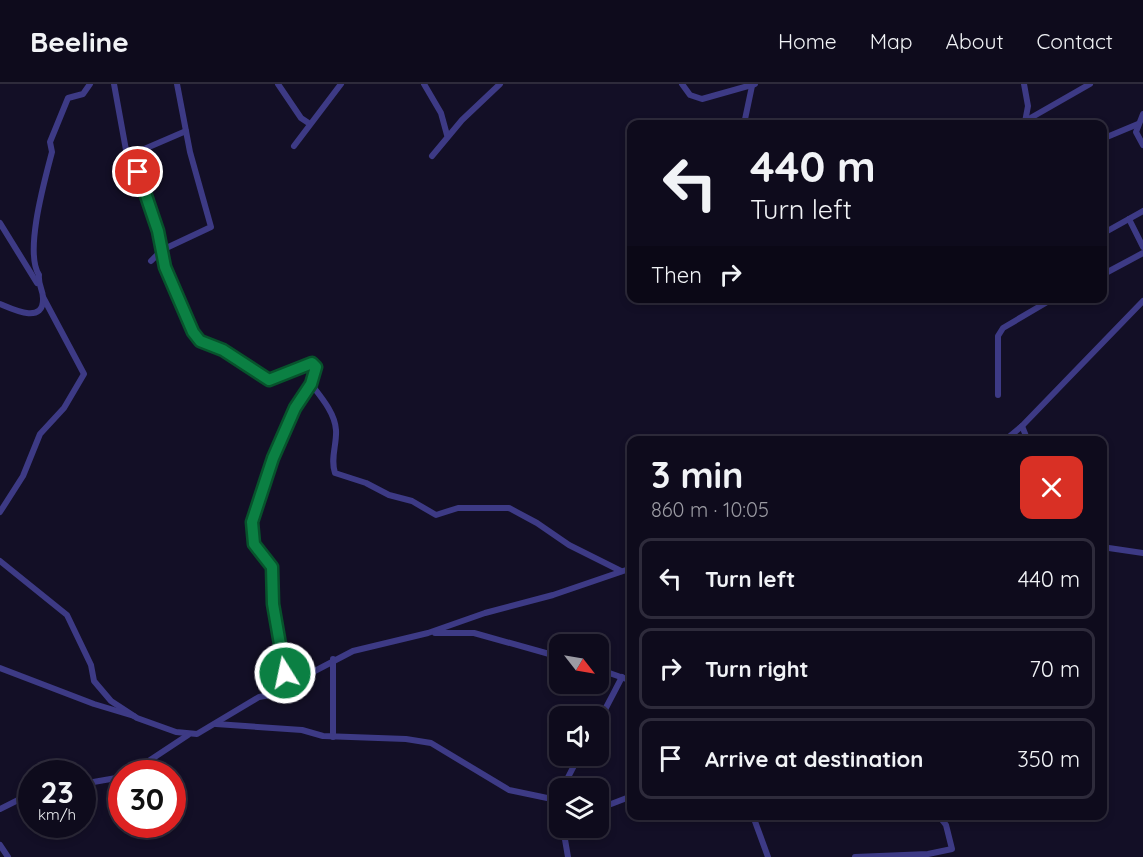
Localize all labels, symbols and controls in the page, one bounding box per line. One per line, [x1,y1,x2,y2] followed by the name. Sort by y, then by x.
[30,24,129,59] text: Beeline
[778,28,837,54] text: Home
[870,28,913,54] text: Map
[946,28,1004,54] text: About
[1037,28,1113,54] text: Contact
[750,140,876,193] text: 440 m
[651,144,729,222] icon: left
[112,146,163,197] pin
[121,155,154,188] icon: arrive
[750,192,852,226] text: Turn left
[714,258,747,291] icon: right
[651,261,702,289] text: Then
[651,452,744,497] text: 3 min
[1020,456,1083,519] button: close
[651,497,769,522] text: 860 m · 10:05
[654,562,687,595] icon: left
[705,565,795,593] text: Turn left
[1018,565,1080,593] text: 440 m
[549,634,609,694] north arrow
[549,634,609,838] map controls
[253,641,317,705] position arrow
[654,652,687,685] icon: right
[705,655,809,683] text: Turn right
[1030,655,1080,683] text: 70 m
[549,706,609,766] button: sound
[654,742,687,775] icon: arrive
[705,745,923,773] text: Arrive at destination
[1017,745,1080,773] text: 350 m
[108,760,186,838] speed limit sign: 30
[40,773,74,811] text: 23
[549,778,609,838] button: layers
[38,805,76,824] text: km/h

